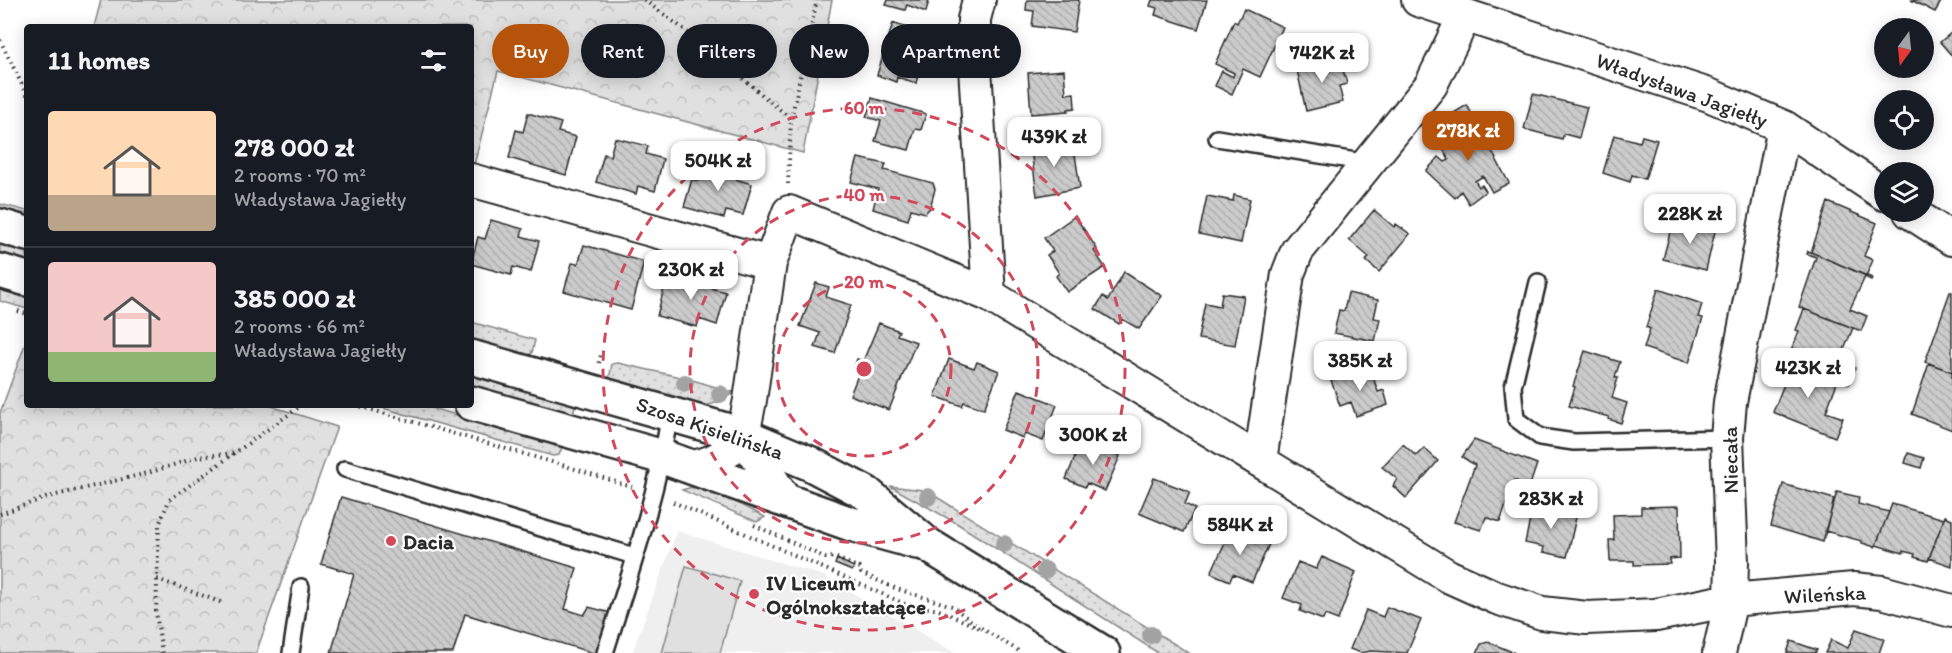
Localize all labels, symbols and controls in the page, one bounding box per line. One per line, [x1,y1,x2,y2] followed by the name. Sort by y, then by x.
[1874,18,1934,78] north arrow
[1874,18,1934,222] map controls
[492,24,569,78] chip: Buy
[581,24,665,78] chip: Rent
[677,24,777,78] chip: Filters
[789,24,869,78] chip: New
[881,24,1021,78] chip: Apartment
[1267,33,1377,84] pin: 742K zł
[1290,40,1354,64] text: 742K zł
[48,44,150,76] text: 11 homes
[417,44,450,77] icon: filters
[1593,47,1771,133] street label: Władysława Jagiełły
[1874,90,1934,150] button: locate
[844,97,885,119] text: 60 m
[1413,111,1523,162] pin: 278K zł
[999,117,1109,168] pin: 439K zł
[1436,118,1500,142] text: 278K zł
[1021,124,1087,148] text: 439K zł
[234,131,354,163] text: 278 000 zł
[96,135,168,207] icon: home
[663,141,773,192] pin: 504K zł
[684,148,752,172] text: 504K zł
[1874,162,1934,222] button: layers
[234,163,366,187] text: 2 rooms · 70 m²
[843,184,885,206] text: 40 m
[234,187,406,211] text: Władysława Jagiełły
[1635,194,1745,245] pin: 228K zł
[1658,201,1722,225] text: 228K zł
[636,250,746,301] pin: 230K zł
[658,257,724,281] text: 230K zł
[844,271,885,293] text: 20 m
[234,282,355,314] text: 385 000 zł
[96,286,168,358] icon: home
[234,314,365,338] text: 2 rooms · 66 m²
[234,338,406,362] text: Władysława Jagiełły
[1305,341,1415,392] pin: 385K zł
[1328,348,1392,372] text: 385K zł
[1753,348,1863,399] pin: 423K zł
[1775,355,1841,379] text: 423K zł
[854,359,874,379] centre of rings
[633,391,787,465] street label: Szosa Kisielińska
[1038,415,1148,466] pin: 300K zł
[1059,422,1127,446] text: 300K zł
[1717,426,1743,494] street label: Niecała
[1496,479,1606,530] pin: 283K zł
[1519,486,1583,510] text: 283K zł
[1185,505,1295,556] pin: 584K zł
[1207,512,1273,536] text: 584K zł
[403,529,455,554] place label: Dacia
[384,534,398,548] marker: Dacia
[766,570,926,620] place label: IV Liceum Ogólnokształcące
[1783,579,1867,609] street label: Wileńska
[747,587,761,601] marker: IV Liceum Ogólnokształcące

